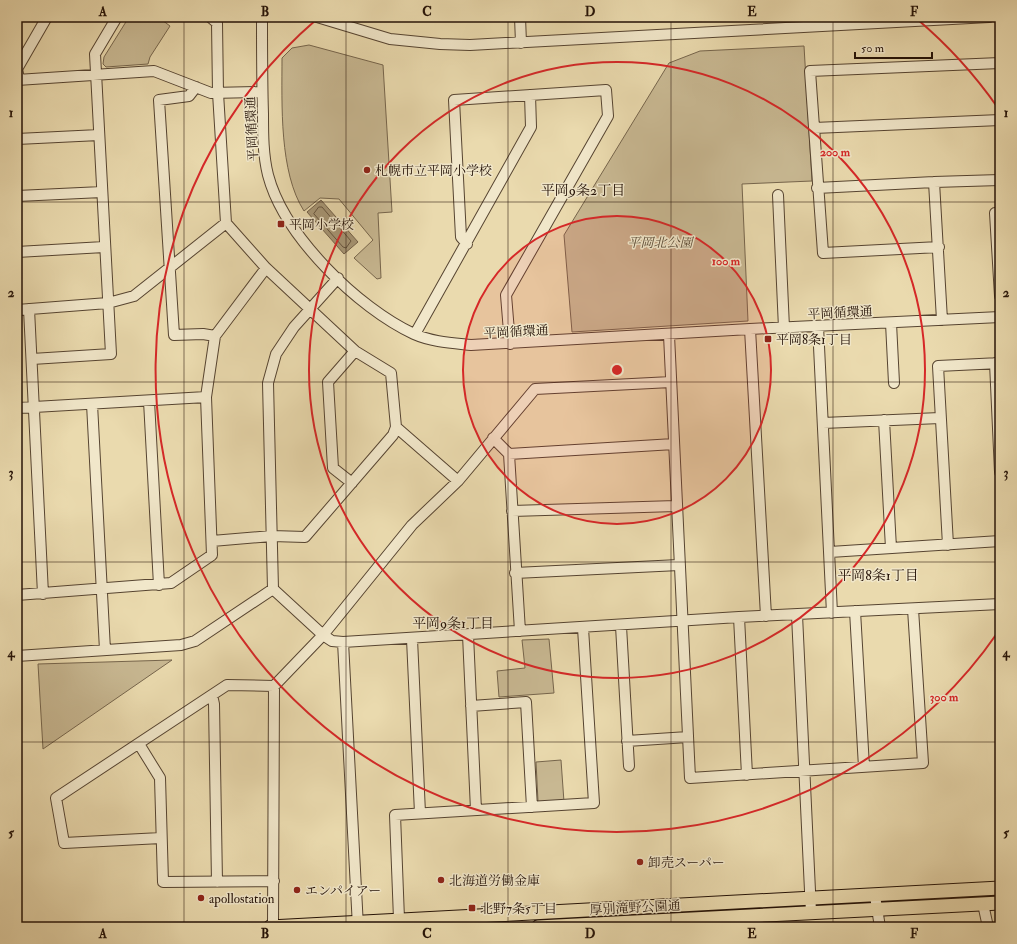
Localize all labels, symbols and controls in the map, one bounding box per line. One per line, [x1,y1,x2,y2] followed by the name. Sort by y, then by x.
[98,4,108,20] text: A
[261,4,269,20] text: B
[422,4,432,20] text: C
[585,4,596,20] text: D
[747,4,757,20] text: E
[910,4,919,20] text: F
[855,34,932,60] scale bar
[861,41,885,56] text: 50 m
[242,96,262,162] street label: 平岡循環通
[9,105,14,121] text: 1
[1004,105,1009,121] text: 1
[820,145,851,160] text: 200 m
[375,163,492,179] place label: 札幌市立平岡小学校
[362,165,372,175] marker: 札幌市立平岡小学校
[541,182,625,199] district label: 平岡9条2丁目
[289,217,354,233] place label: 平岡小学校
[276,219,286,229] marker: 平岡小学校
[627,235,694,251] park label: 平岡北公園
[712,254,741,269] text: 100 m
[8,285,15,301] text: 2
[1003,285,1010,301] text: 2
[807,303,873,323] street label: 平岡循環通
[483,322,549,342] street label: 平岡循環通
[776,332,852,348] place label: 平岡8条1丁目
[763,334,773,344] marker: 平岡8条1丁目
[610,363,624,377] centre of rings
[9,465,14,481] text: 3
[1004,465,1009,481] text: 3
[837,567,919,584] district label: 平岡8条1丁目
[412,615,494,632] district label: 平岡9条1丁目
[6,645,15,661] text: 4
[1001,645,1010,661] text: 4
[930,690,959,705] text: 300 m
[8,825,14,841] text: 5
[1003,825,1009,841] text: 5
[648,855,725,871] place label: 卸売スーパー
[635,857,645,867] marker: 卸売スーパー
[449,873,540,889] place label: 北海道労働金庫
[436,875,446,885] marker: 北海道労働金庫
[305,883,381,899] place label: エンパイアー
[292,885,302,895] marker: エンパイアー
[209,891,275,908] place label: apollostation
[196,893,206,903] marker: apollostation
[589,898,681,918] street label: 厚別滝野公園通
[480,901,557,917] place label: 北野7条5丁目
[467,903,477,913] marker: 北野7条5丁目
[98,926,108,942] text: A
[261,926,269,942] text: B
[422,926,432,942] text: C
[585,926,596,942] text: D
[747,926,757,942] text: E
[910,926,919,942] text: F

